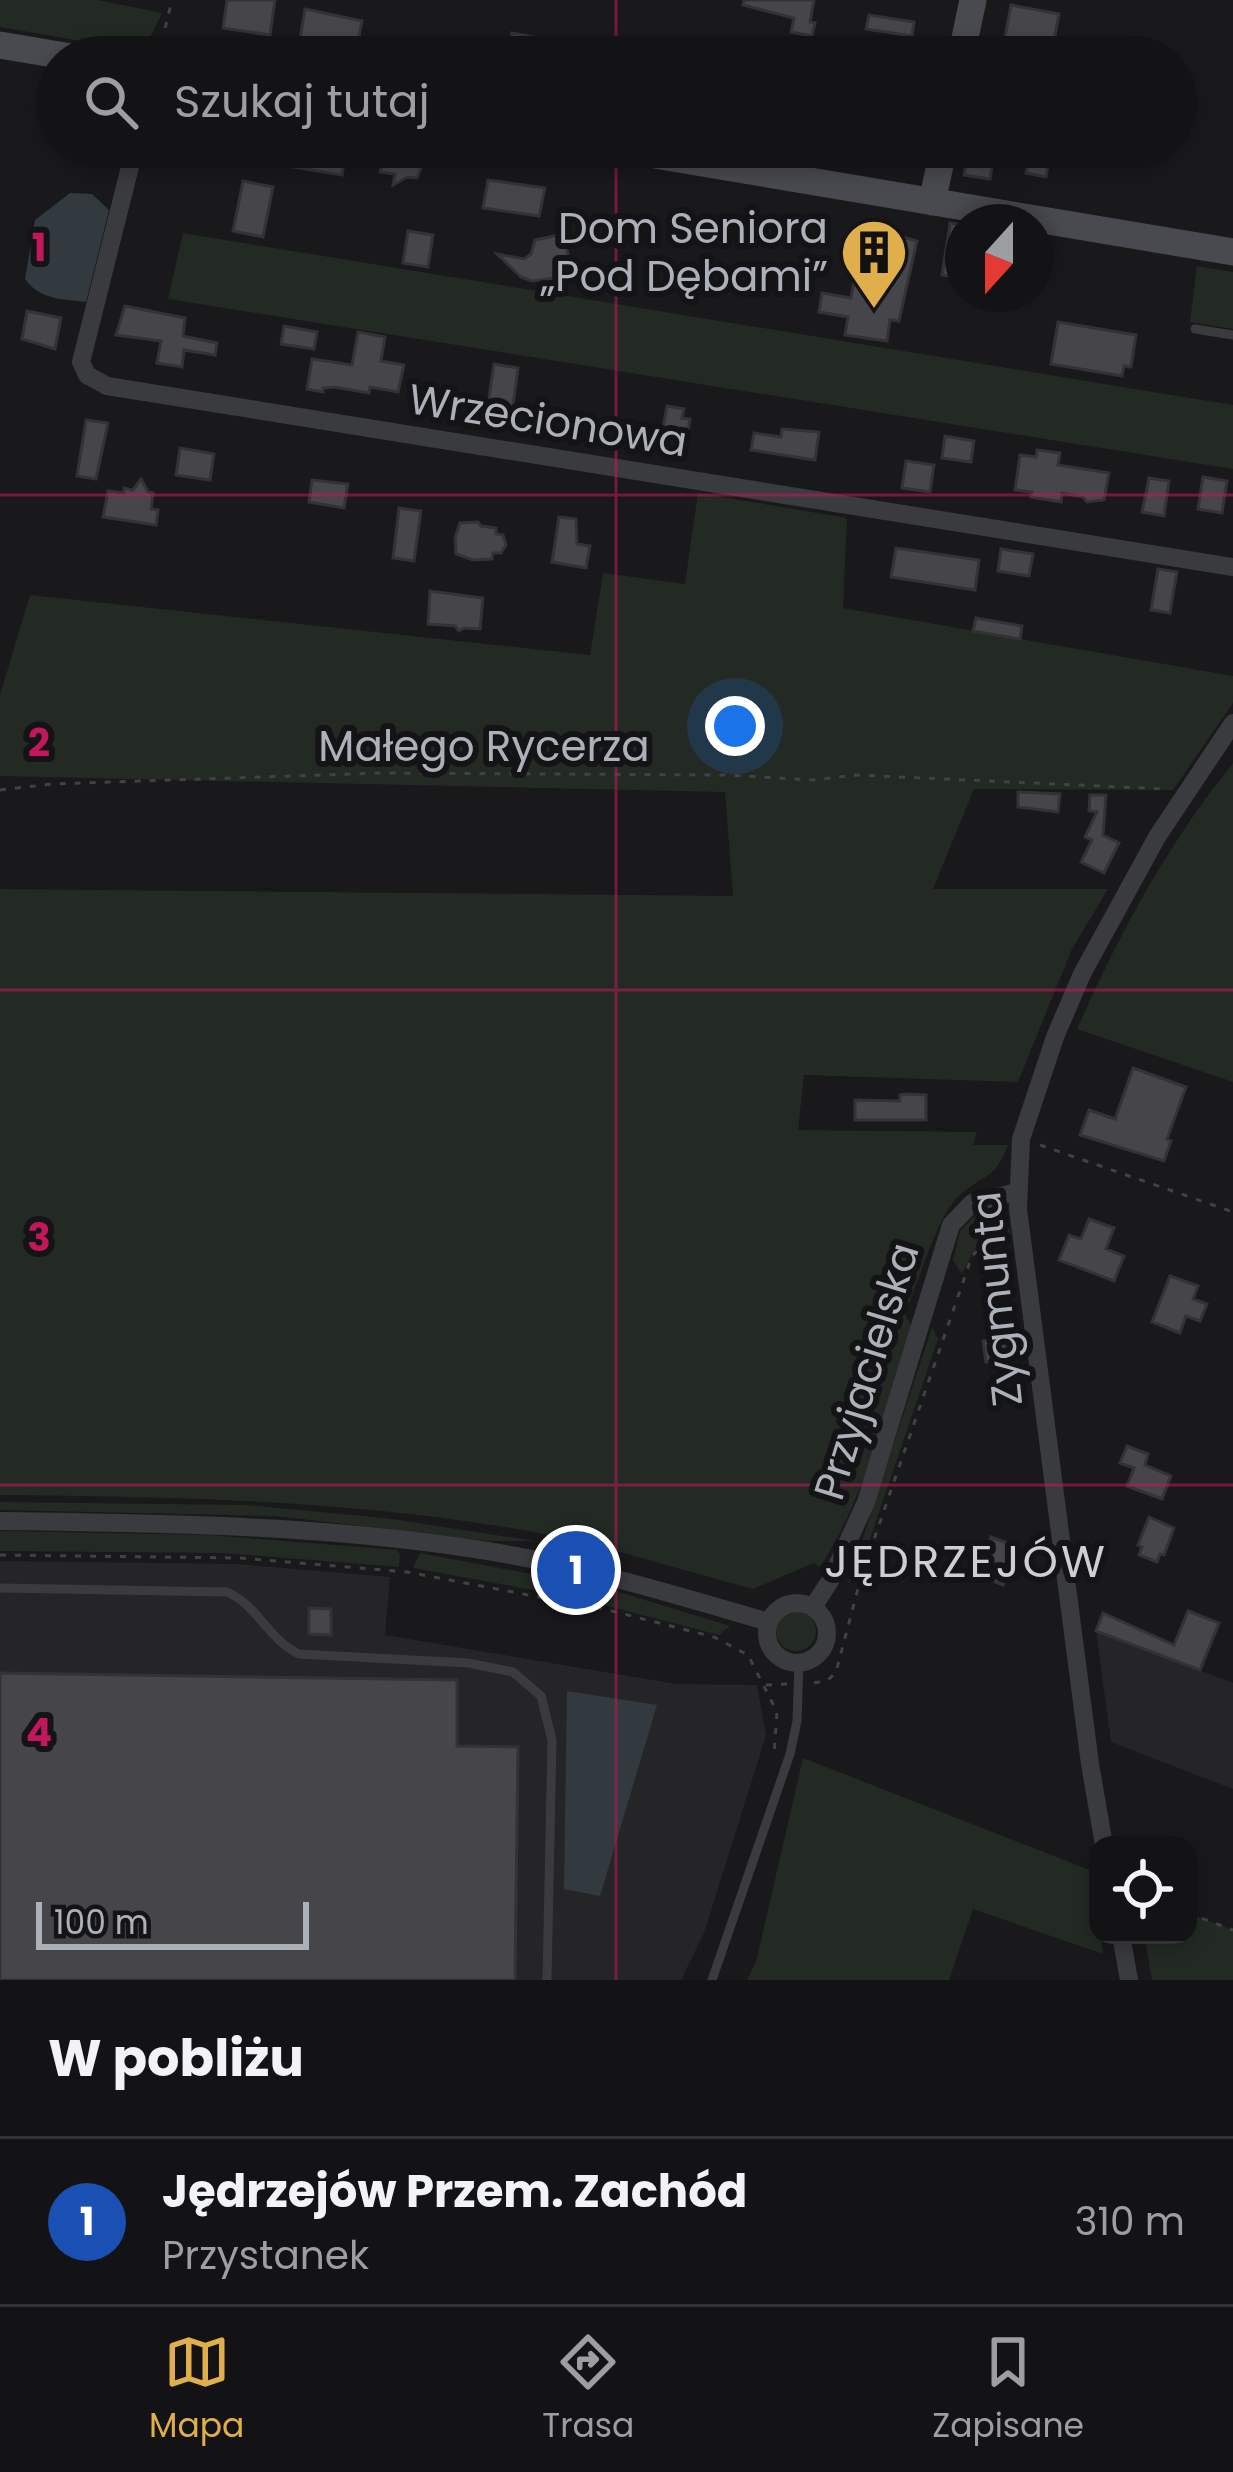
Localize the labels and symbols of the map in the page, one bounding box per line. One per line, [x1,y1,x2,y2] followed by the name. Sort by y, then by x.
[539,199,828,306] place label: Dom Seniora „Pod Dębami”
[945,204,1053,312] north arrow
[839,217,909,311] building icon: Dom Seniora „Pod Dębami”
[32,220,46,275] text: 1
[404,369,691,472] street label: Wrzecionowa
[705,696,765,756] your location
[28,715,50,770] text: 2
[318,717,650,776] street label: Małego Rycerza
[956,1189,1037,1409] street label: Zygmunta
[27,1210,51,1265] text: 3
[799,1235,934,1507] street label: Przyjacielska
[537,1525,615,1615] pin: 1
[824,1530,1108,1593] district label: JĘDRZEJÓW
[26,1705,52,1760] text: 4
[36,1896,309,1949] scale bar

